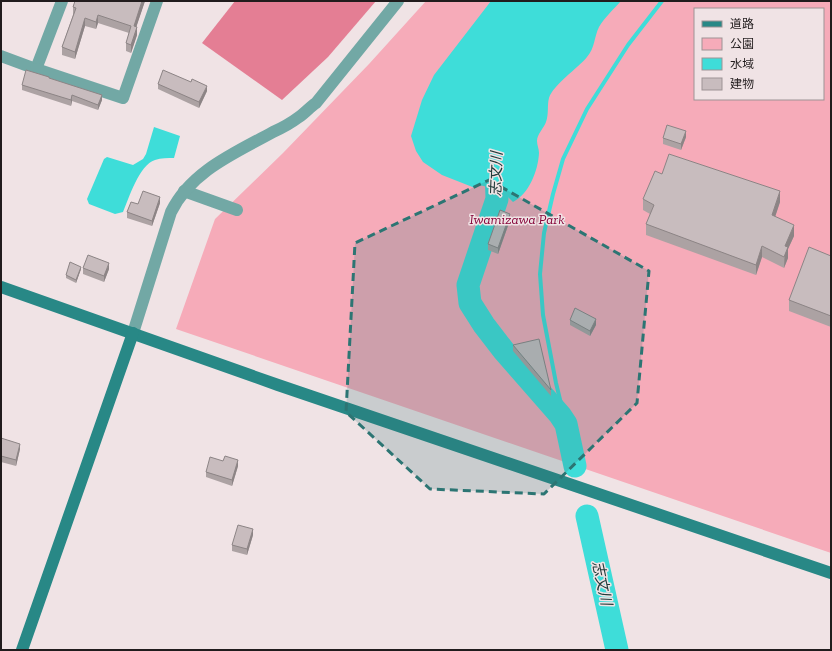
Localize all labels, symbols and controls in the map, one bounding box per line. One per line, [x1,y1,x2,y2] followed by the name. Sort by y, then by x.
[694,8,824,100] legend
[730,17,754,31] text: 道路
[730,37,754,51] text: 公園
[730,57,754,71] text: 水域
[730,77,754,91] text: 建物
[486,149,506,197] water label: 志文川
[470,211,564,228] park label: Iwamizawa Park
[589,559,616,609] water label: 志文川

